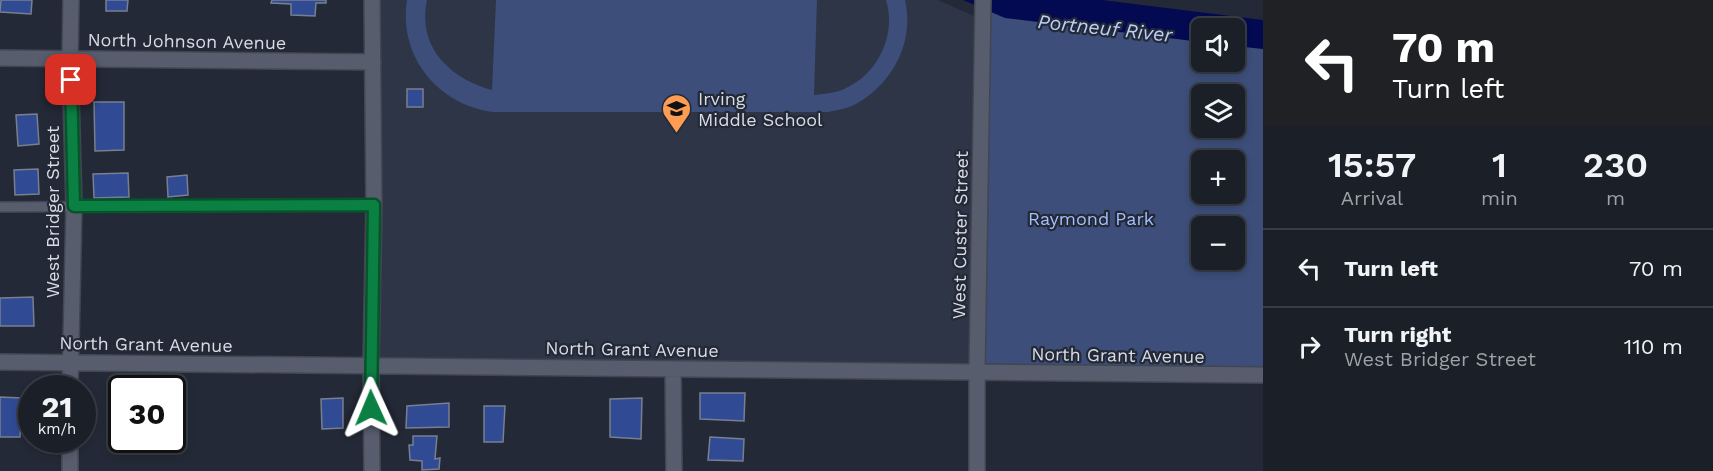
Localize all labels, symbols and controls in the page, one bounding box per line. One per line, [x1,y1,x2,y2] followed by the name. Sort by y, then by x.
[1036,9,1175,47] water label: Portneuf River
[1191,18,1245,270] map controls
[1191,18,1245,72] button: sound
[1392,23,1495,72] text: 70 m
[1293,24,1371,102] icon: left
[87,29,287,53] street label: North Johnson Avenue
[45,54,96,105] pin
[54,63,87,96] icon: arrive
[1392,73,1504,105] text: Turn left
[1191,84,1245,138] button: layers
[698,88,823,130] place label: Irving Middle School
[661,92,693,134] school or university icon: Irving Middle School
[42,125,63,298] street label: West Bridger Street
[1328,144,1416,186] text: 15:57
[1492,144,1507,186] text: 1
[1583,144,1648,186] text: 230
[948,150,972,319] street label: West Custer Street
[1191,150,1245,204] button: +
[1341,186,1403,210] text: Arrival
[1481,186,1518,210] text: min
[1606,186,1625,210] text: m
[1028,208,1154,229] park label: Raymond Park
[1191,216,1245,270] button: −
[1293,252,1326,285] icon: left
[1344,256,1438,281] text: Turn left
[1629,256,1683,281] text: 70 m
[1344,322,1451,347] text: Turn right
[1293,330,1326,363] icon: right
[59,332,233,356] street label: North Grant Avenue
[1624,334,1683,359] text: 110 m
[545,337,719,361] street label: North Grant Avenue
[1031,343,1205,367] street label: North Grant Avenue
[1344,347,1536,371] text: West Bridger Street
[108,375,186,453] speed limit sign: 30
[339,376,403,440] position arrow
[42,389,72,424] text: 21
[38,420,76,438] text: km/h

